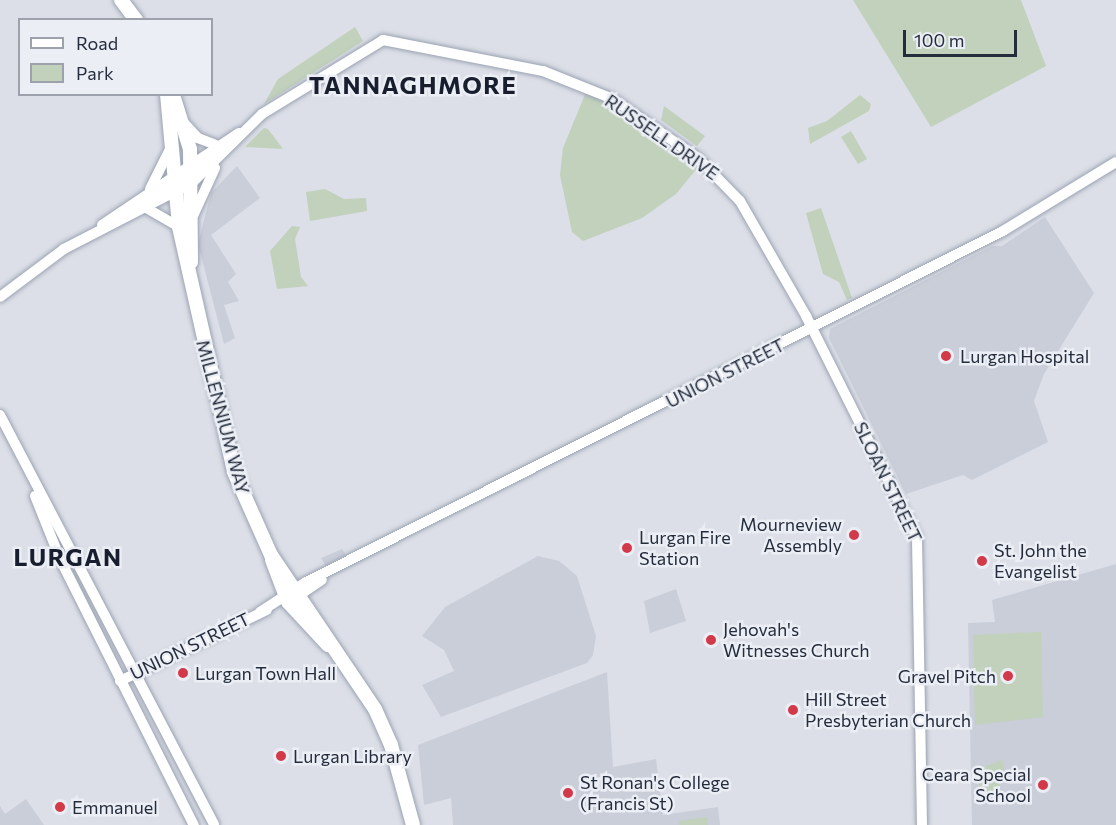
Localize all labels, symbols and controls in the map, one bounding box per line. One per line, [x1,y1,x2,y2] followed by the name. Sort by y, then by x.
[18,18,213,96] legend
[906,18,1020,56] scale bar
[914,29,964,51] text: 100 m
[76,32,118,54] text: Road
[76,62,114,84] text: Park
[309,71,517,99] district label: TANNAGHMORE
[601,90,723,184] street label: RUSSELL DRIVE
[662,334,788,412] street label: UNION STREET
[192,337,254,497] street label: MILLENNIUM WAY
[960,345,1089,367] place label: Lurgan Hospital
[937,347,955,365] marker: Lurgan Hospital
[850,418,926,546] street label: SLOAN STREET
[740,514,842,556] place label: Mourneview Assembly
[639,527,731,570] place label: Lurgan Fire Station
[847,528,861,542] marker: Mourneview Assembly
[994,540,1087,582] place label: St. John the Evangelist
[620,541,634,555] marker: Lurgan Fire Station
[14,543,122,571] district label: LURGAN
[975,554,989,568] marker: St. John the Evangelist
[127,608,253,684] street label: UNION STREET
[723,619,869,662] place label: Jehovah's Witnesses Church
[704,633,718,647] marker: Jehovah's Witnesses Church
[195,662,336,684] place label: Lurgan Town Hall
[898,665,996,687] place label: Gravel Pitch
[176,666,190,680] marker: Lurgan Town Hall
[1001,669,1015,683] marker: Gravel Pitch
[805,689,971,732] place label: Hill Street Presbyterian Church
[786,703,800,717] marker: Hill Street Presbyterian Church
[293,745,412,767] place label: Lurgan Library
[274,749,288,763] marker: Lurgan Library
[922,764,1031,806] place label: Ceara Special School
[580,772,730,814] place label: St Ronan's College (Francis St)
[1036,778,1050,792] marker: Ceara Special School
[561,786,575,800] marker: St Ronan's College (Francis St)
[72,796,158,818] place label: Emmanuel
[53,800,67,814] marker: Emmanuel

